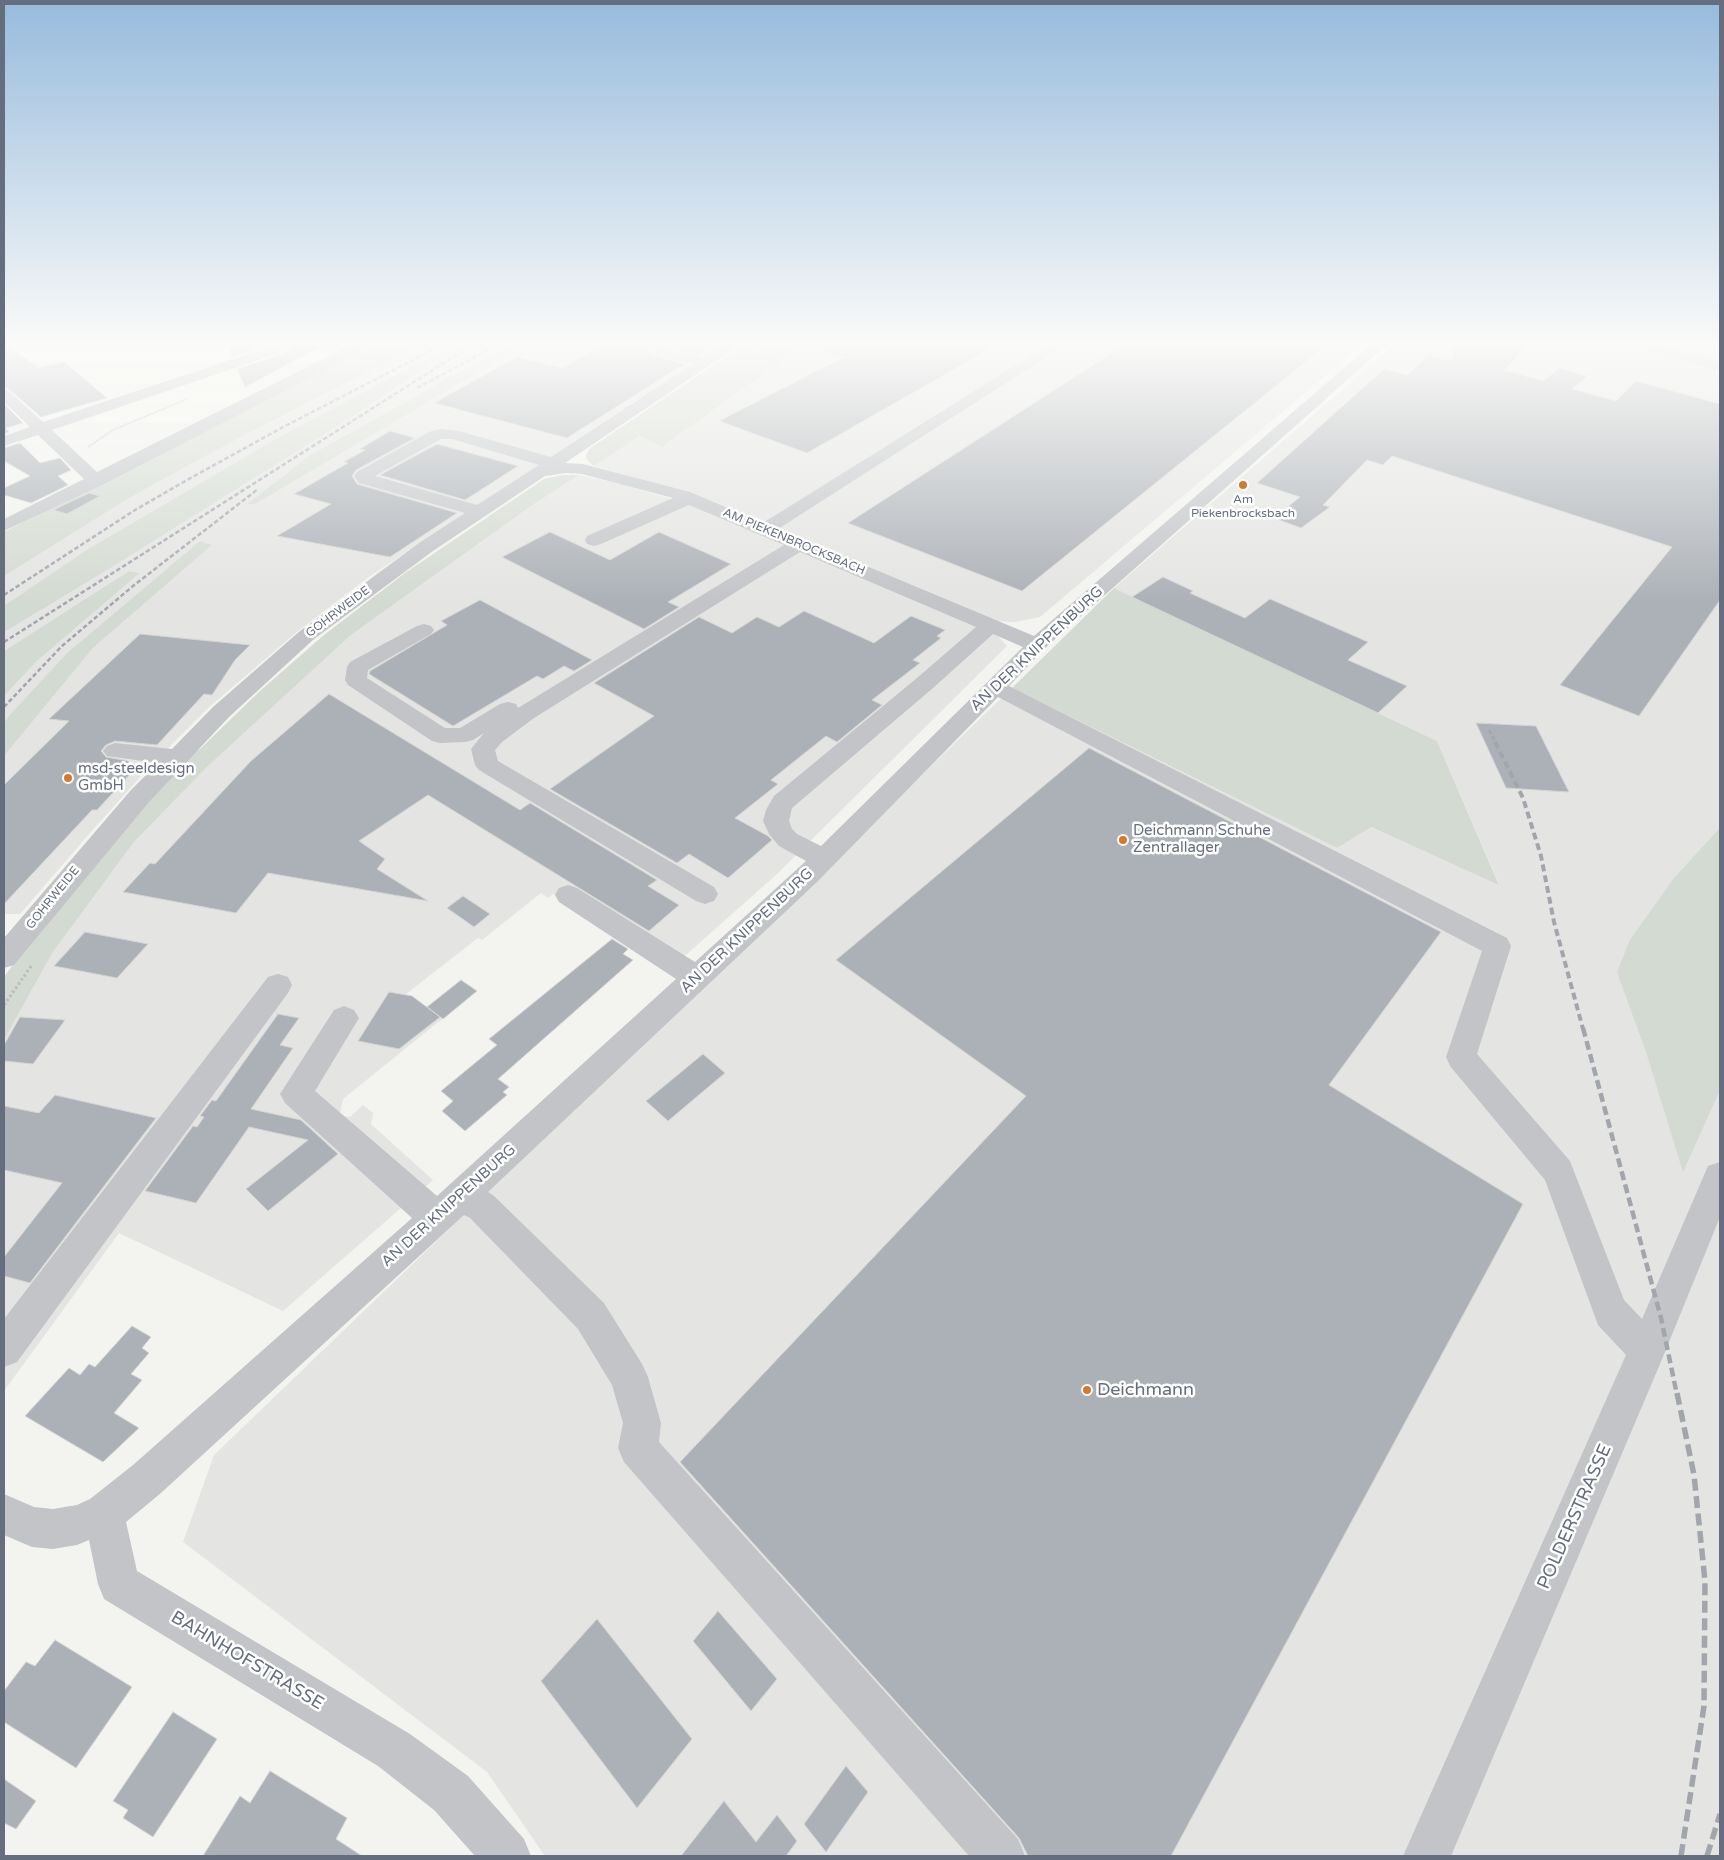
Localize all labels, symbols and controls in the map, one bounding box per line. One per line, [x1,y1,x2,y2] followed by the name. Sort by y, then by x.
[1237,479,1249,491] marker: Am Piekenbrocksbach
[1191,493,1295,521] place label: Am Piekenbrocksbach
[721,505,867,579] street label: AM PIEKENBROCKSBACH
[303,583,373,641] street label: GOHRWEIDE
[967,583,1107,715] street label: AN DER KNIPPENBURG
[78,760,195,795] place label: msd-steeldesign GmbH
[62,772,74,784] marker: msd-steeldesign GmbH
[1133,822,1271,857] place label: Deichmann Schuhe Zentrallager
[1117,834,1129,846] marker: Deichmann Schuhe Zentrallager
[23,864,83,932] street label: GOHRWEIDE
[677,865,817,997] street label: AN DER KNIPPENBURG
[378,1141,520,1271] street label: AN DER KNIPPENBURG
[1097,1379,1194,1401] place label: Deichmann
[1081,1384,1093,1396] marker: Deichmann
[1533,1441,1617,1593] street label: POLDERSTRASSE
[167,1607,327,1715] street label: BAHNHOFSTRASSE

